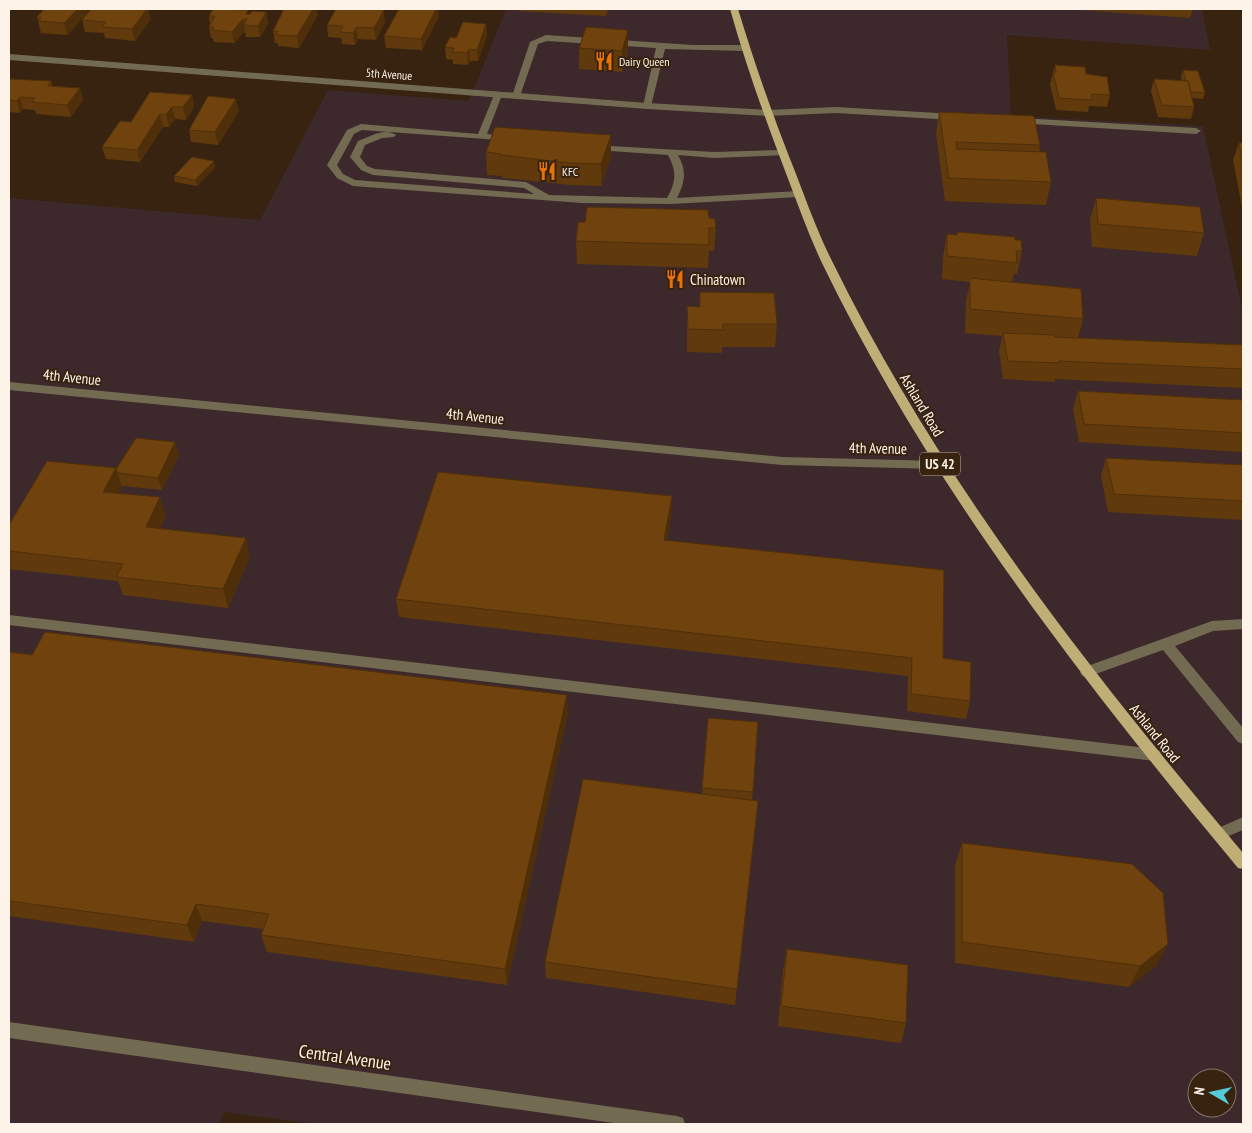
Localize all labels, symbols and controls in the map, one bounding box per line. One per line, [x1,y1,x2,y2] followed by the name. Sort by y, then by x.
[593,50,615,72] restaurant icon: Dairy Queen
[619,54,670,69] place label: Dairy Queen
[365,65,413,83] street label: 5th Avenue
[536,160,558,182] restaurant icon: KFC
[562,164,579,179] place label: KFC
[664,268,686,290] restaurant icon: Chinatown
[690,270,745,289] place label: Chinatown
[42,365,102,389] street label: 4th Avenue
[896,370,948,440] street label: Ashland Road
[445,404,505,428] street label: 4th Avenue
[849,438,907,458] street label: 4th Avenue
[920,452,960,476] road number: US 42
[1126,700,1184,766] street label: Ashland Road
[297,1039,393,1075] street label: Central Avenue
[1187,1068,1237,1118] north arrow
[1190,1086,1209,1096] text: N

